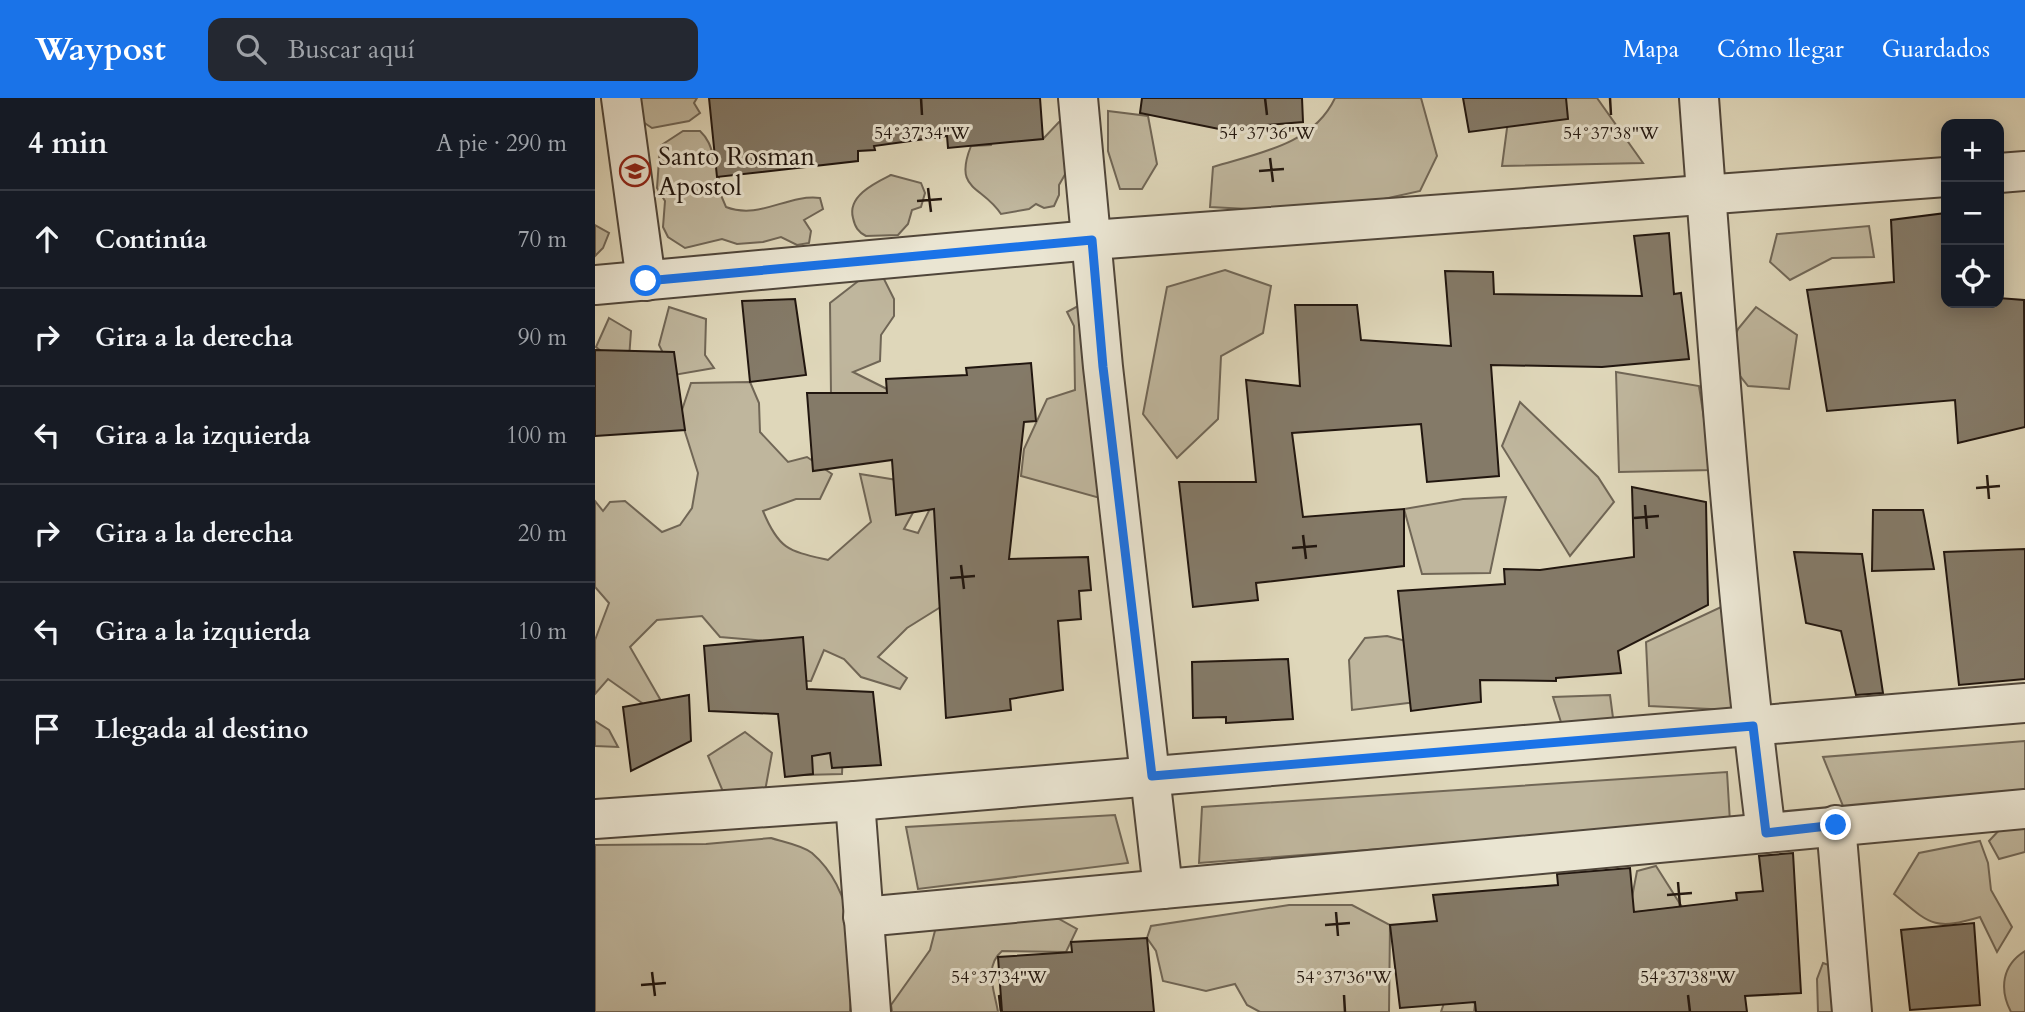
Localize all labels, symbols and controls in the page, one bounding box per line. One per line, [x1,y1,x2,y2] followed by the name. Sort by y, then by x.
[208,18,698,81] search box
[35,27,166,72] text: Waypost
[232,30,270,68] icon: search
[288,32,415,67] text: Buscar aquí
[1623,33,1679,66] text: Mapa
[1717,33,1844,66] text: Cómo llegar
[1882,33,1990,66] text: Guardados
[1941,119,2004,308] map controls
[1941,119,2004,182] button: +
[874,121,970,146] text: 54°37'34"W
[1219,121,1315,146] text: 54°37'36"W
[1563,121,1659,146] text: 54°37'38"W
[28,123,108,164] text: 4 min
[436,128,567,159] text: A pie · 290 m
[658,139,815,204] place label: Santo Rosman Apostol
[618,154,652,188] school or university icon: Santo Rosman Apostol
[1941,182,2004,245] button: −
[28,220,66,258] icon: ahead
[95,222,207,257] text: Continúa
[518,224,567,255] text: 70 m
[1941,245,2004,308] button: locate
[630,265,661,296] route start
[28,318,66,356] icon: right
[95,320,293,355] text: Gira a la derecha
[518,322,567,353] text: 90 m
[28,416,66,454] icon: left
[95,418,311,453] text: Gira a la izquierda
[506,420,567,451] text: 100 m
[28,514,66,552] icon: right
[95,516,293,551] text: Gira a la derecha
[518,518,567,549] text: 20 m
[28,612,66,650] icon: left
[95,614,311,649] text: Gira a la izquierda
[518,616,567,647] text: 10 m
[28,710,66,748] icon: arrive
[95,712,309,747] text: Llegada al destino
[1820,809,1851,840] route end
[951,965,1047,990] text: 54°37'34"W
[1296,965,1392,990] text: 54°37'36"W
[1640,965,1736,990] text: 54°37'38"W

